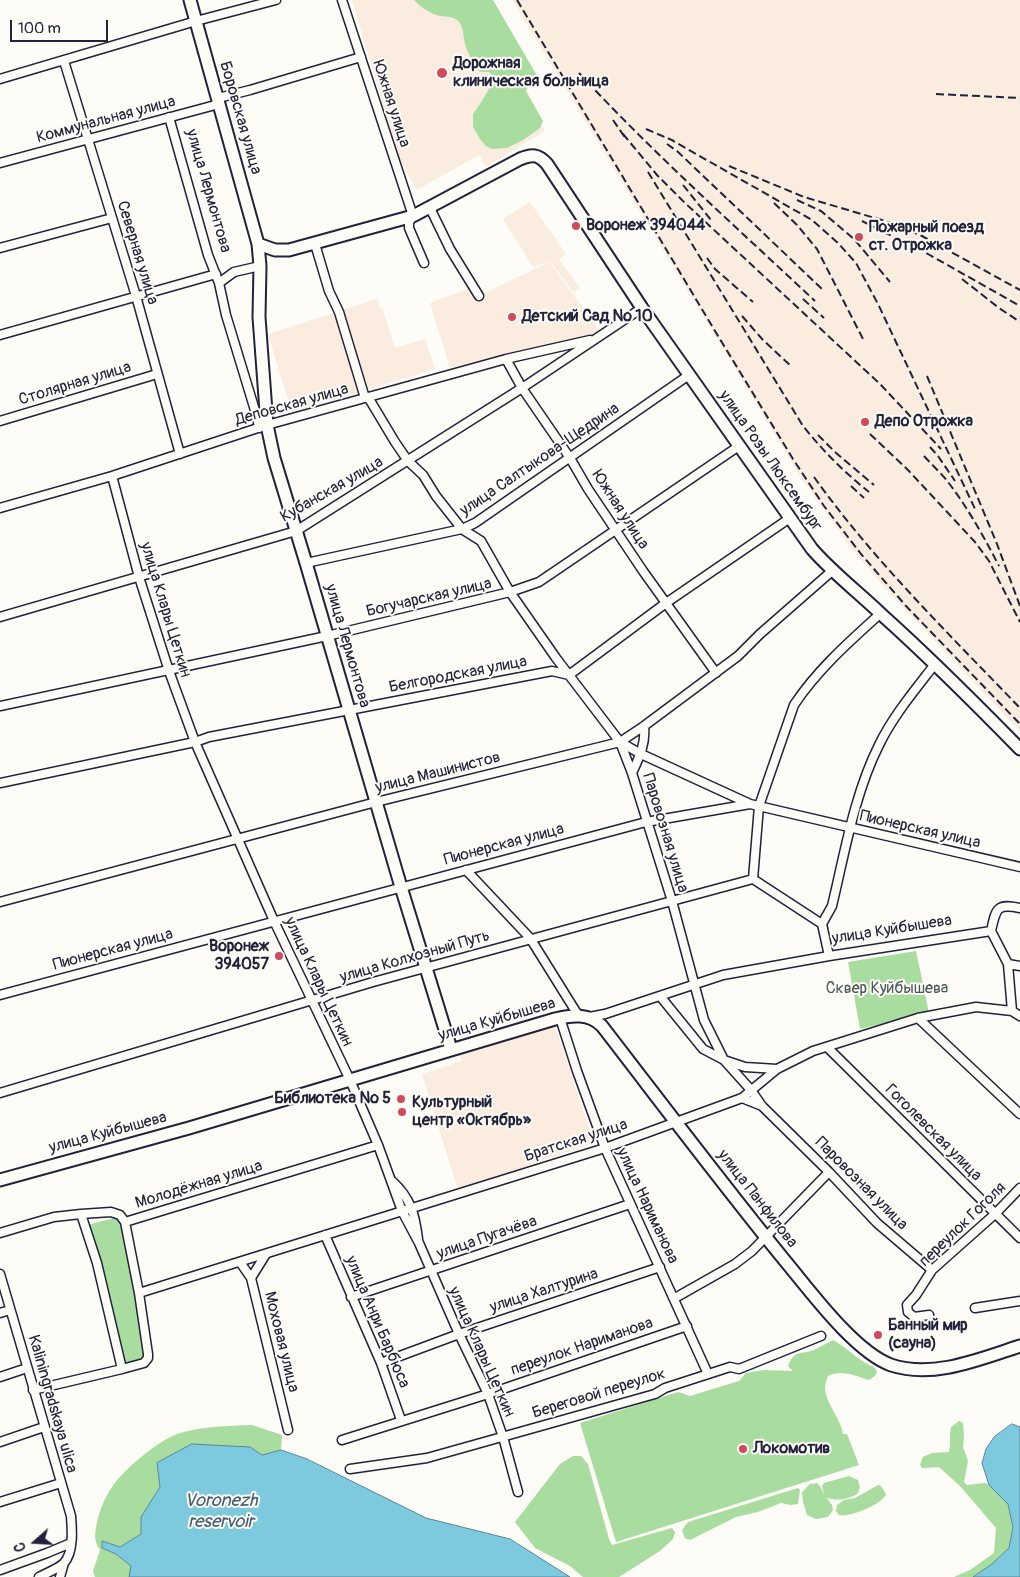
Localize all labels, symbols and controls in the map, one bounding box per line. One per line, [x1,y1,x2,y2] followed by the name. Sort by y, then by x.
[12,10,110,42] scale bar
[18,19,61,38] text: 100 m
[453,54,609,92] place label: Дорожная клиническая больница
[368,58,414,150] street label: Южная улица
[215,59,265,177] street label: Боровская улица
[435,66,449,80] marker: Дорожная клиническая больница
[34,92,178,148] street label: Коммунальная улица
[181,127,235,255] street label: улица Лермонтова
[112,199,162,307] street label: Северная улица
[586,216,705,236] place label: Воронеж 394044
[869,218,984,256] place label: Пожарный поезд ст. Отрожка
[570,220,582,232] marker: Воронеж 394044
[853,231,865,243] marker: Пожарный поезд ст. Отрожка
[522,307,653,327] place label: Детский Сад № 10
[506,311,518,323] marker: Детский Сад № 10
[17,358,133,410] street label: Столярная улица
[233,380,351,430] street label: Деповская улица
[714,387,826,535] street label: улица Розы Люксембург
[457,399,623,521] street label: улица Салтыкова-Щедрина
[875,412,973,432] place label: Депо Отрожка
[859,416,871,428] marker: Депо Отрожка
[277,453,387,527] street label: Кубанская улица
[587,467,653,553] street label: Южная улица
[135,540,195,680] street label: улица Клары Цеткин
[364,574,494,622] street label: Богучарская улица
[320,582,374,710] street label: улица Лермонтова
[387,652,529,698] street label: Белгородская улица
[374,748,502,798] street label: улица Машинистов
[638,771,692,895] street label: Паровозная улица
[858,807,982,853] street label: Пионерская улица
[442,820,566,870] street label: Пионерская улица
[831,911,953,949] street label: улица Куйбышева
[280,914,356,1050] street label: улица Клары Цеткин
[51,925,175,975] street label: Пионерская улица
[338,926,492,988] street label: улица Колхозный Путь
[209,937,269,975] place label: Воронеж 394057
[273,950,285,962] marker: Воронеж 394057
[826,979,948,999] park label: Сквер Куйбышева
[436,994,558,1046] street label: улица Куйбышева
[881,1081,985,1185] street label: Гоголевская улица
[274,1089,391,1109] place label: Библиотека № 5
[395,1093,407,1105] marker: Библиотека № 5
[412,1093,531,1131] place label: Культурный центр «Октябрь»
[396,1106,408,1118] marker: Культурный центр «Октябрь»
[47,1108,169,1158] street label: улица Куйбышева
[522,1115,630,1167] street label: Братская улица
[811,1134,911,1234] street label: Паровозная улица
[612,1145,682,1267] street label: улица Нариманова
[713,1146,801,1252] street label: улица Панфилова
[133,1157,265,1213] street label: Молодёжная улица
[916,1179,1010,1271] street label: переулок Гоголя
[434,1212,540,1264] street label: улица Пугачёва
[340,1253,414,1391] street label: улица Анри Барбюса
[487,1264,601,1318] street label: улица Халтурина
[444,1284,518,1420] street label: улица Клары Цеткин
[259,1290,303,1394] street label: Моховая улица
[508,1314,656,1380] street label: переулок Нариманова
[888,1316,968,1354] place label: Банный мир (сауна)
[872,1329,884,1341] marker: Банный мир (сауна)
[23,1333,81,1475] street label: Kaliningradskaya ulica
[530,1365,668,1423] street label: Береговой переулок
[753,1439,830,1459] place label: Локомотив
[737,1443,749,1455] marker: Локомотив
[185,1490,257,1532] water label: Voronezh reservoir
[10,1517,60,1567] north arrow
[11,1540,30,1554] text: С

